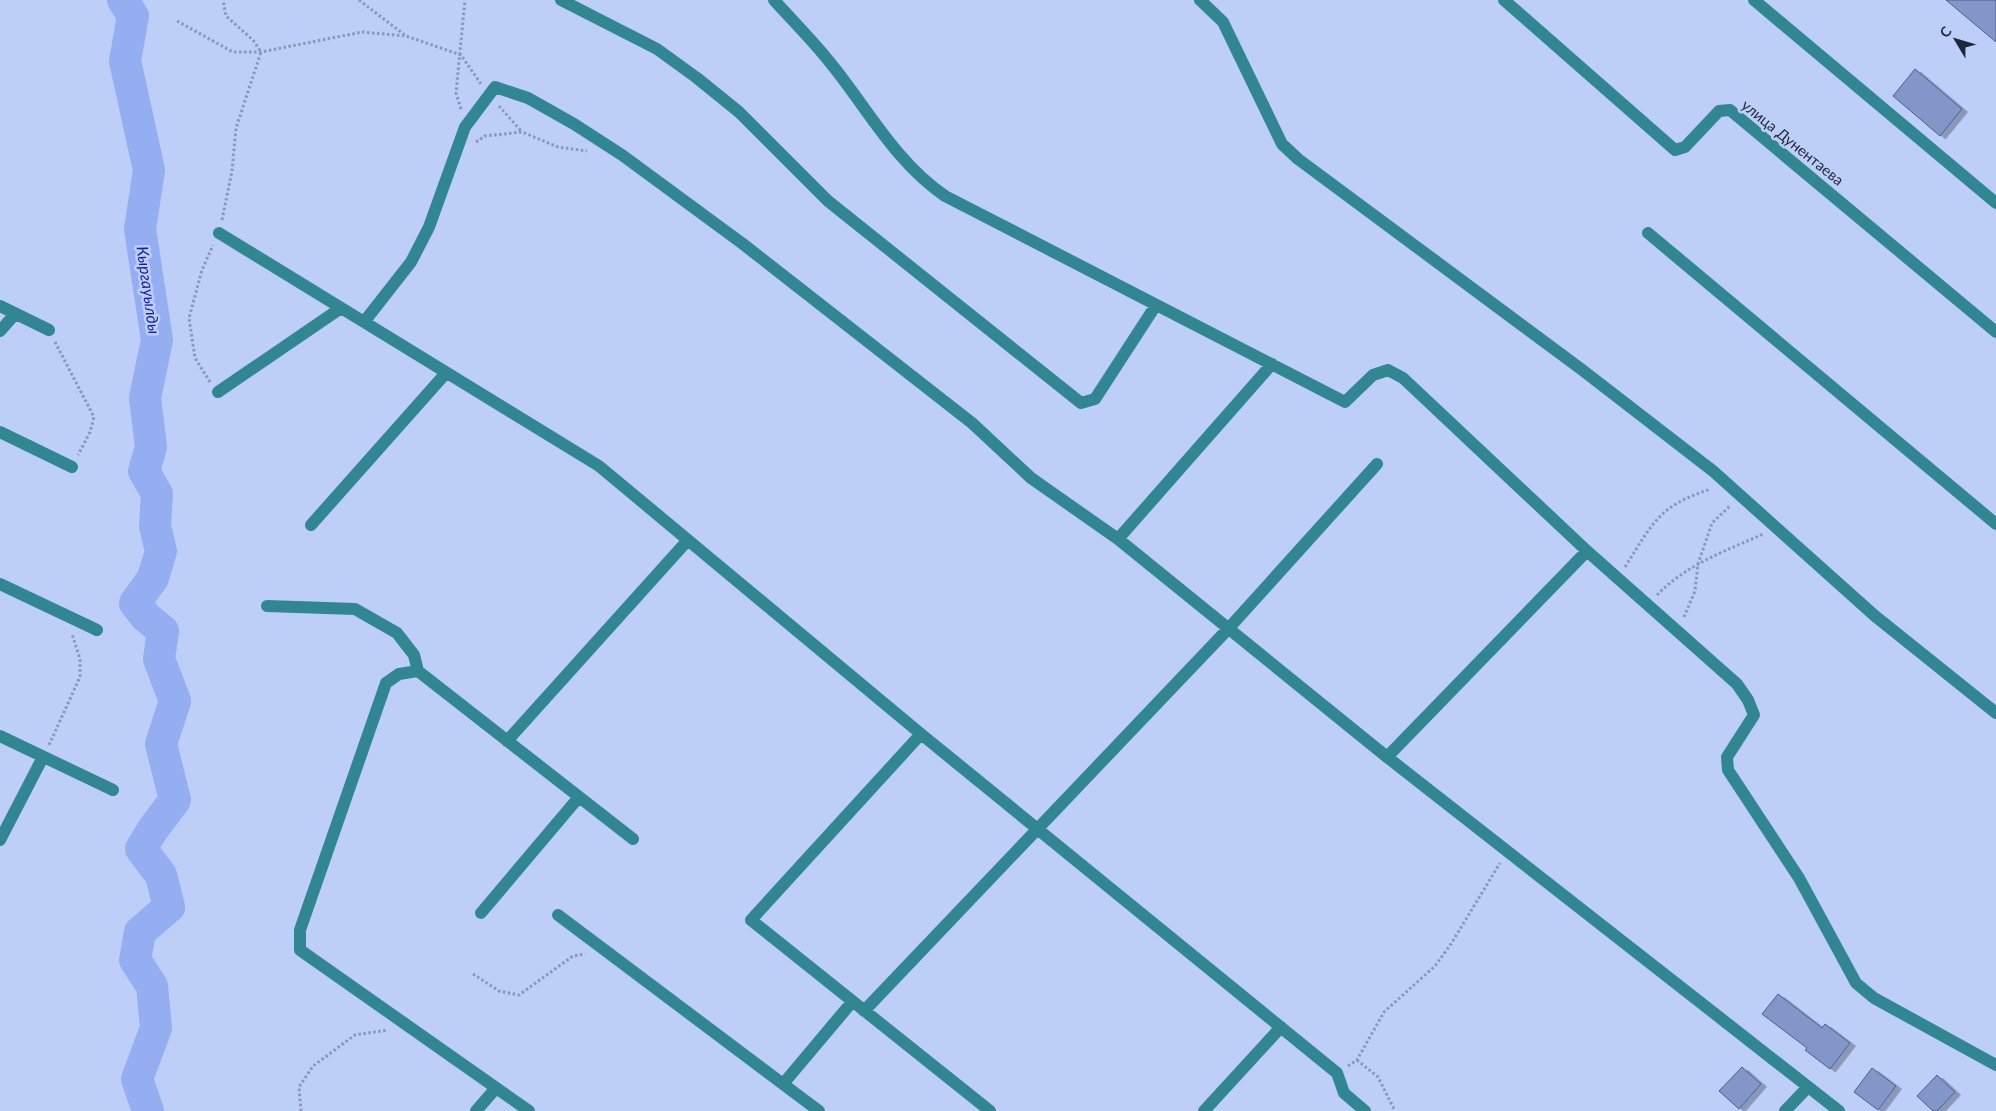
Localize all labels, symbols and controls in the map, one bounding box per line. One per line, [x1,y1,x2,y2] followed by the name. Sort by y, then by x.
[1931,15,1981,65] north arrow
[1936,22,1955,41] text: С
[1738,95,1848,189] street label: улица Дунентаева
[133,245,165,335] water label: Кыргауылды

